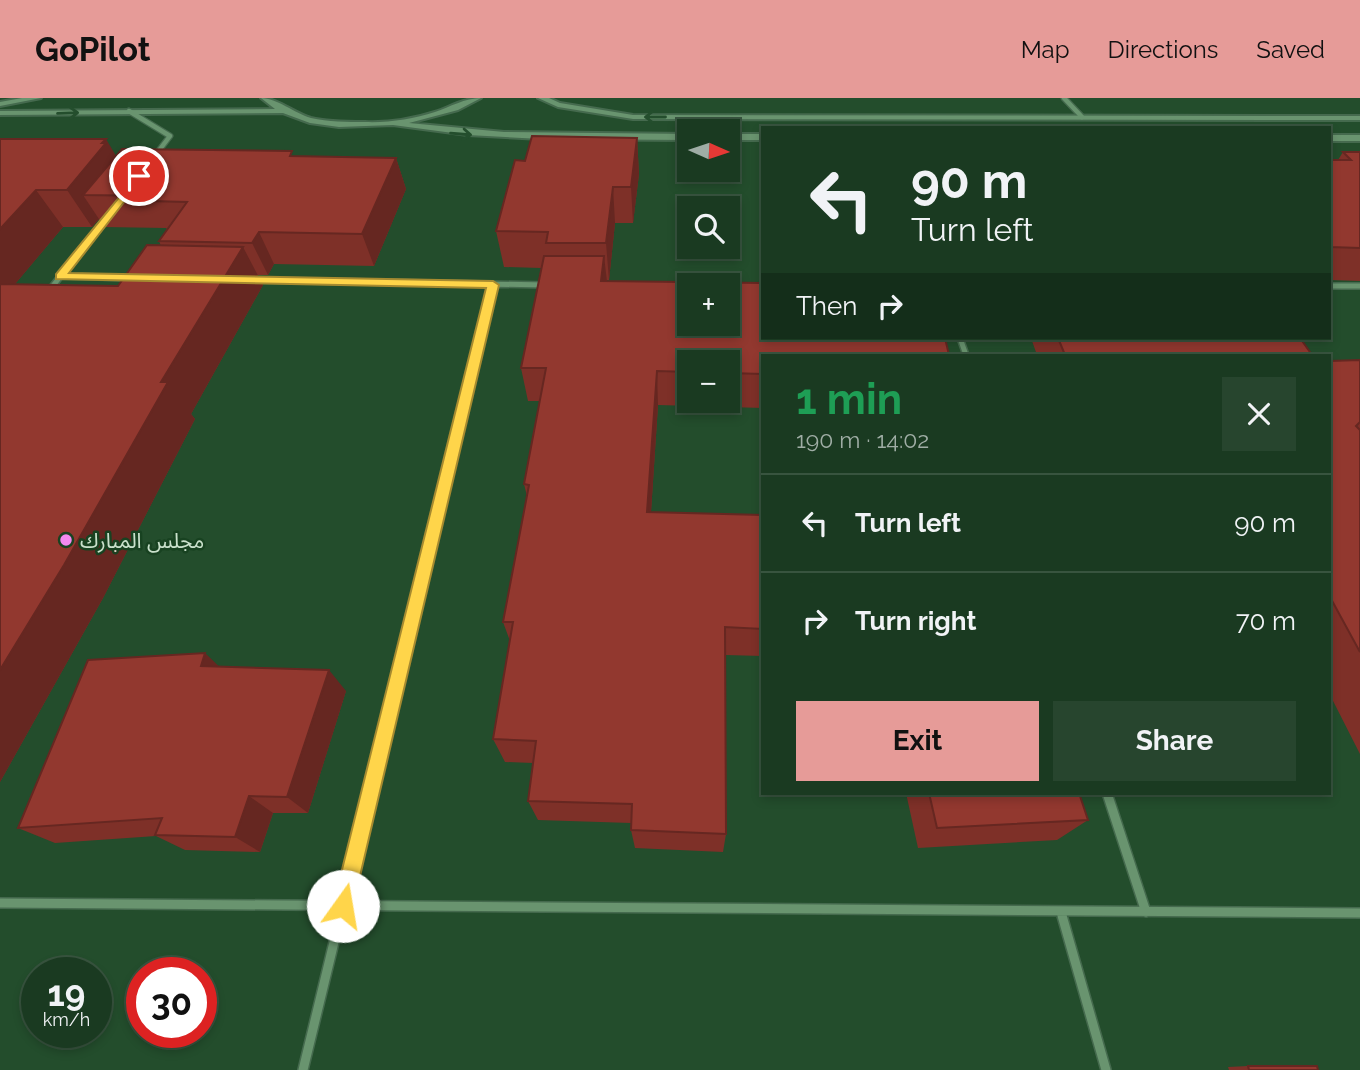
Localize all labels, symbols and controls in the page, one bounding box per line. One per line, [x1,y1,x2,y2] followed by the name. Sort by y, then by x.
[35,30,150,69] text: GoPilot
[1021,35,1070,64] text: Map
[1108,35,1218,64] text: Directions
[1256,35,1325,64] text: Saved
[56,107,79,120] one-way arrow
[644,110,667,124] one-way arrow
[677,119,740,182] north arrow
[677,119,740,413] map controls
[450,128,472,141] one-way arrow
[109,146,169,206] pin
[911,152,1027,209] text: 90 m
[796,154,887,245] icon: left
[120,157,158,195] icon: arrive
[677,196,740,259] button: search
[911,211,1033,248] text: Turn left
[677,273,740,336] button: +
[871,287,909,325] icon: right
[796,291,857,321] text: Then
[677,350,740,413] button: −
[796,375,902,424] text: 1 min
[1222,377,1296,451] button: close
[796,426,929,453] text: 190 m · 14:02
[796,504,834,542] icon: left
[855,508,961,538] text: Turn left
[1234,508,1296,538] text: 90 m
[80,528,204,553] place label: مجلس المبارك
[58,532,74,548] marker: مجلس المبارك
[796,602,834,640] icon: right
[855,606,976,636] text: Turn right
[1236,606,1296,636] text: 70 m
[796,701,1039,781] button: Exit
[1053,701,1296,781] button: Share
[306,869,380,943] position arrow
[126,957,217,1048] speed limit sign: 30
[48,973,85,1014] text: 19
[43,1009,90,1030] text: km/h

